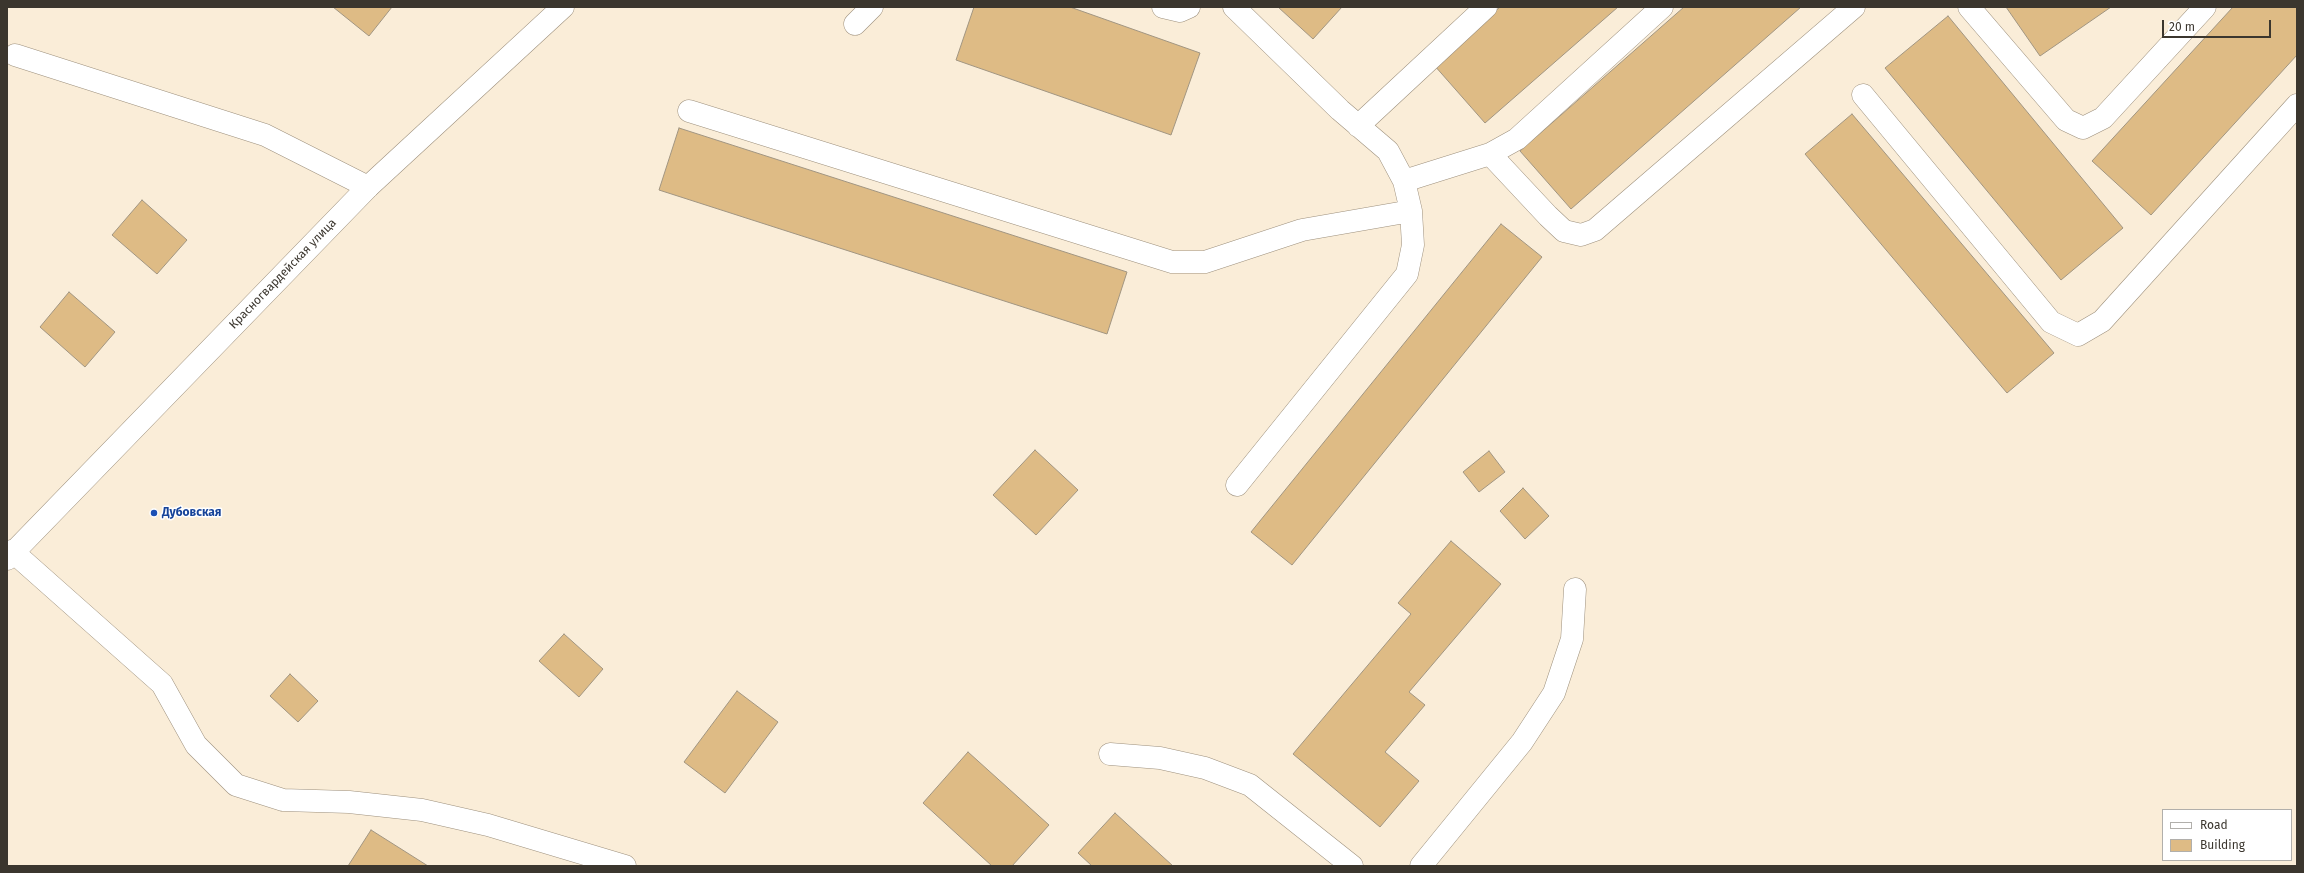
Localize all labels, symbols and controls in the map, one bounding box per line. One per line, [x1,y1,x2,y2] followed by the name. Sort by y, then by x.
[2164,12,2273,38] scale bar
[2169,20,2195,34] text: 20 m
[227,216,339,332] street label: Красногвардейская улица
[162,506,222,520] place label: Дубовская
[149,508,159,518] marker: Дубовская
[2162,809,2292,861] legend
[2200,818,2228,832] text: Road
[2200,838,2245,852] text: Building

